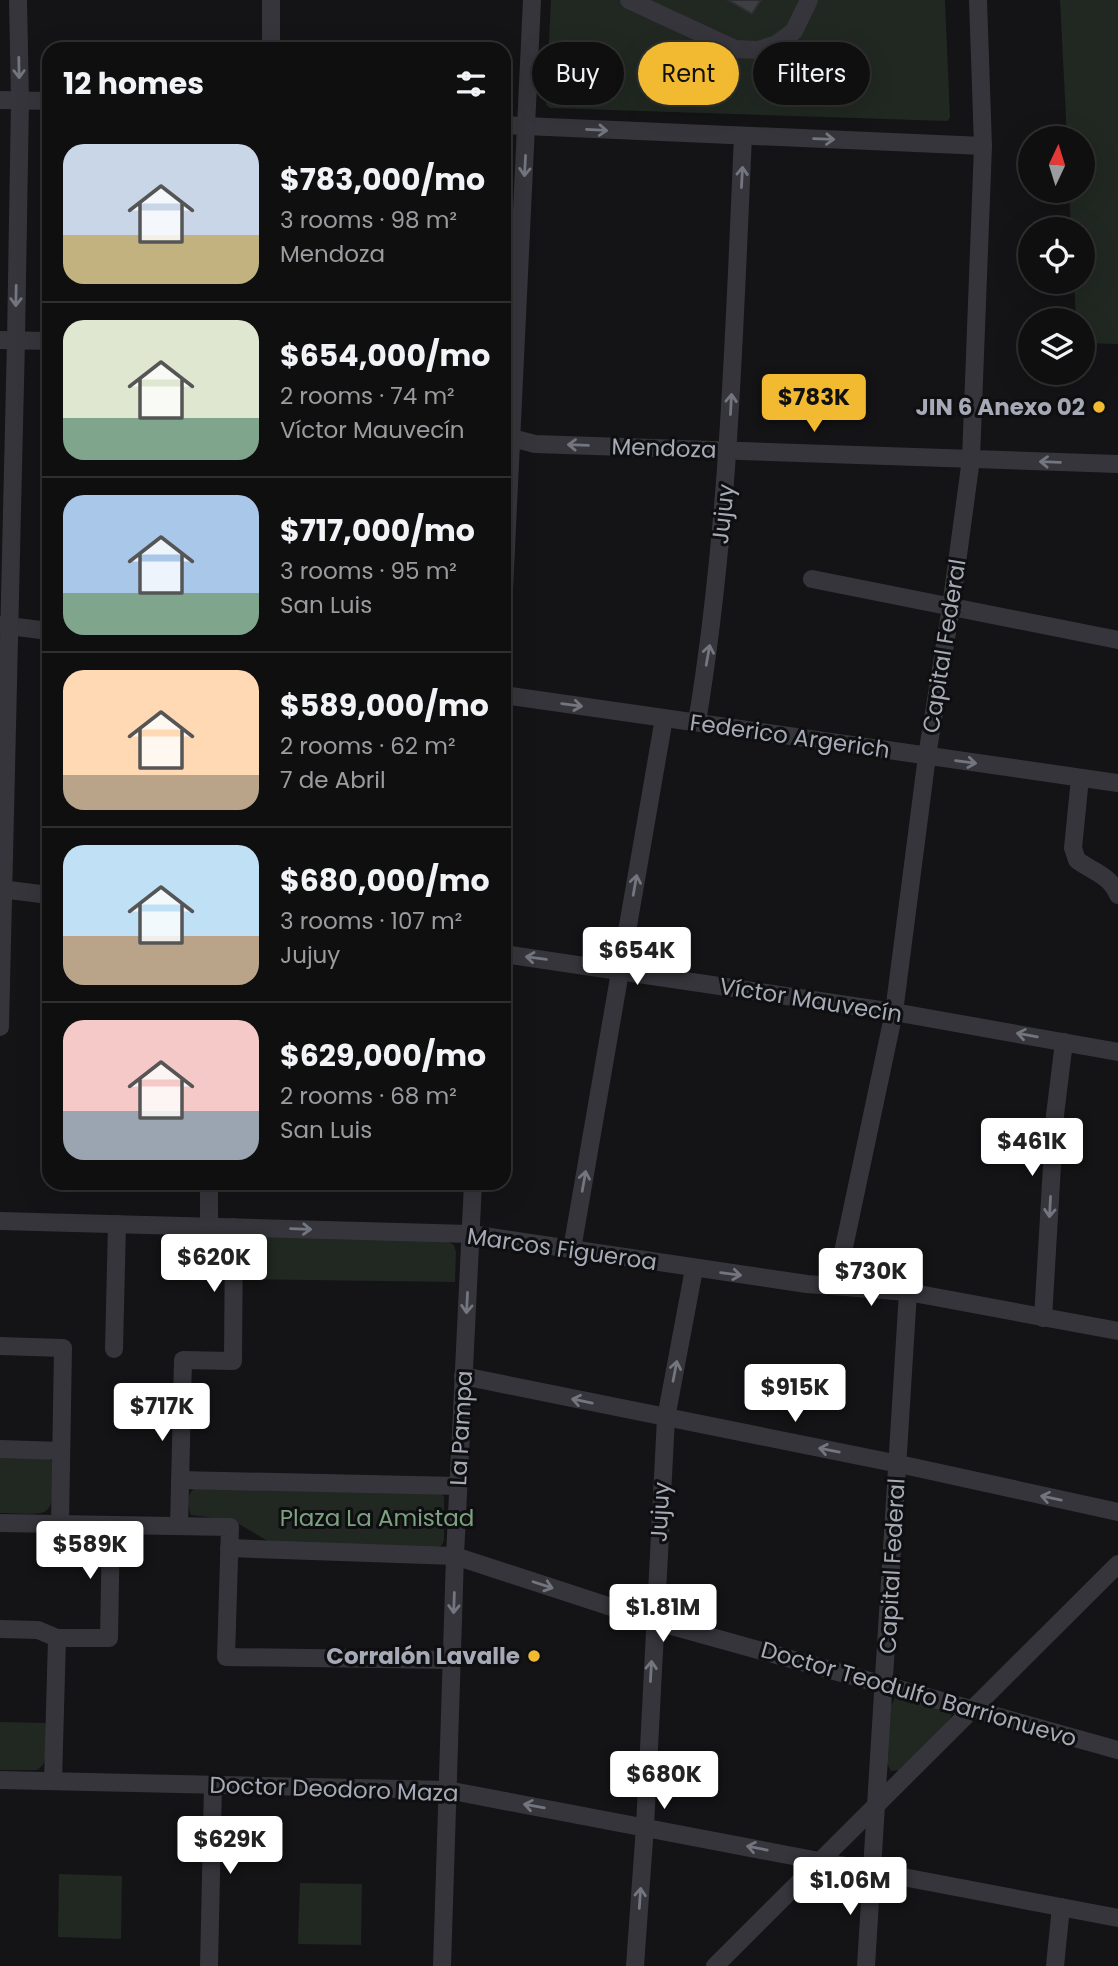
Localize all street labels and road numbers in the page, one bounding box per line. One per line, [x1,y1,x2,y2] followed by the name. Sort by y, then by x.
[611,430,717,466] street label: Mendoza
[704,482,742,546] street label: Jujuy
[914,557,974,735] street label: Capital Federal
[688,706,892,766] street label: Federico Argerich
[717,970,905,1030] street label: Víctor Mauvecín
[465,1220,659,1278] street label: Marcos Figueroa
[442,1370,480,1486] street label: La Pampa
[871,1477,913,1655] street label: Capital Federal
[642,1481,678,1543] street label: Jujuy
[757,1634,1081,1754] street label: Doctor Teodulfo Barrionuevo
[209,1769,459,1809] street label: Doctor Deodoro Maza

